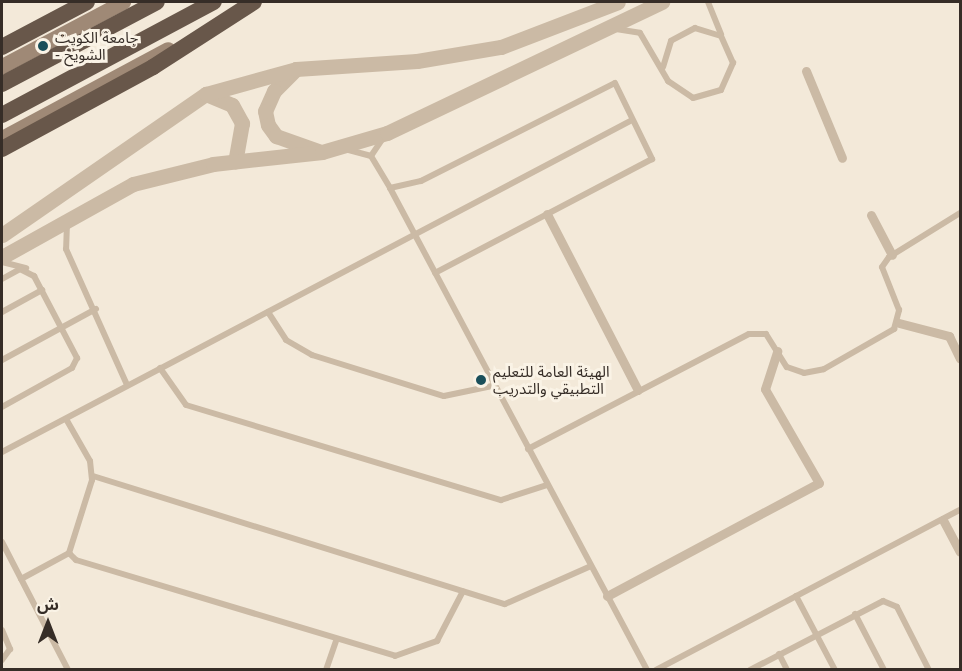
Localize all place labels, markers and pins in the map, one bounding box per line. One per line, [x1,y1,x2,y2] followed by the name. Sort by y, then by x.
[55,28,138,63] place label: جامعة الكويت - الشويخ
[36,39,50,53] marker: جامعة الكويت - الشويخ
[493,362,610,397] place label: الهيئة العامة للتعليم التطبيقي والتدريب
[474,373,488,387] marker: الهيئة العامة للتعليم التطبيقي والتدريب

